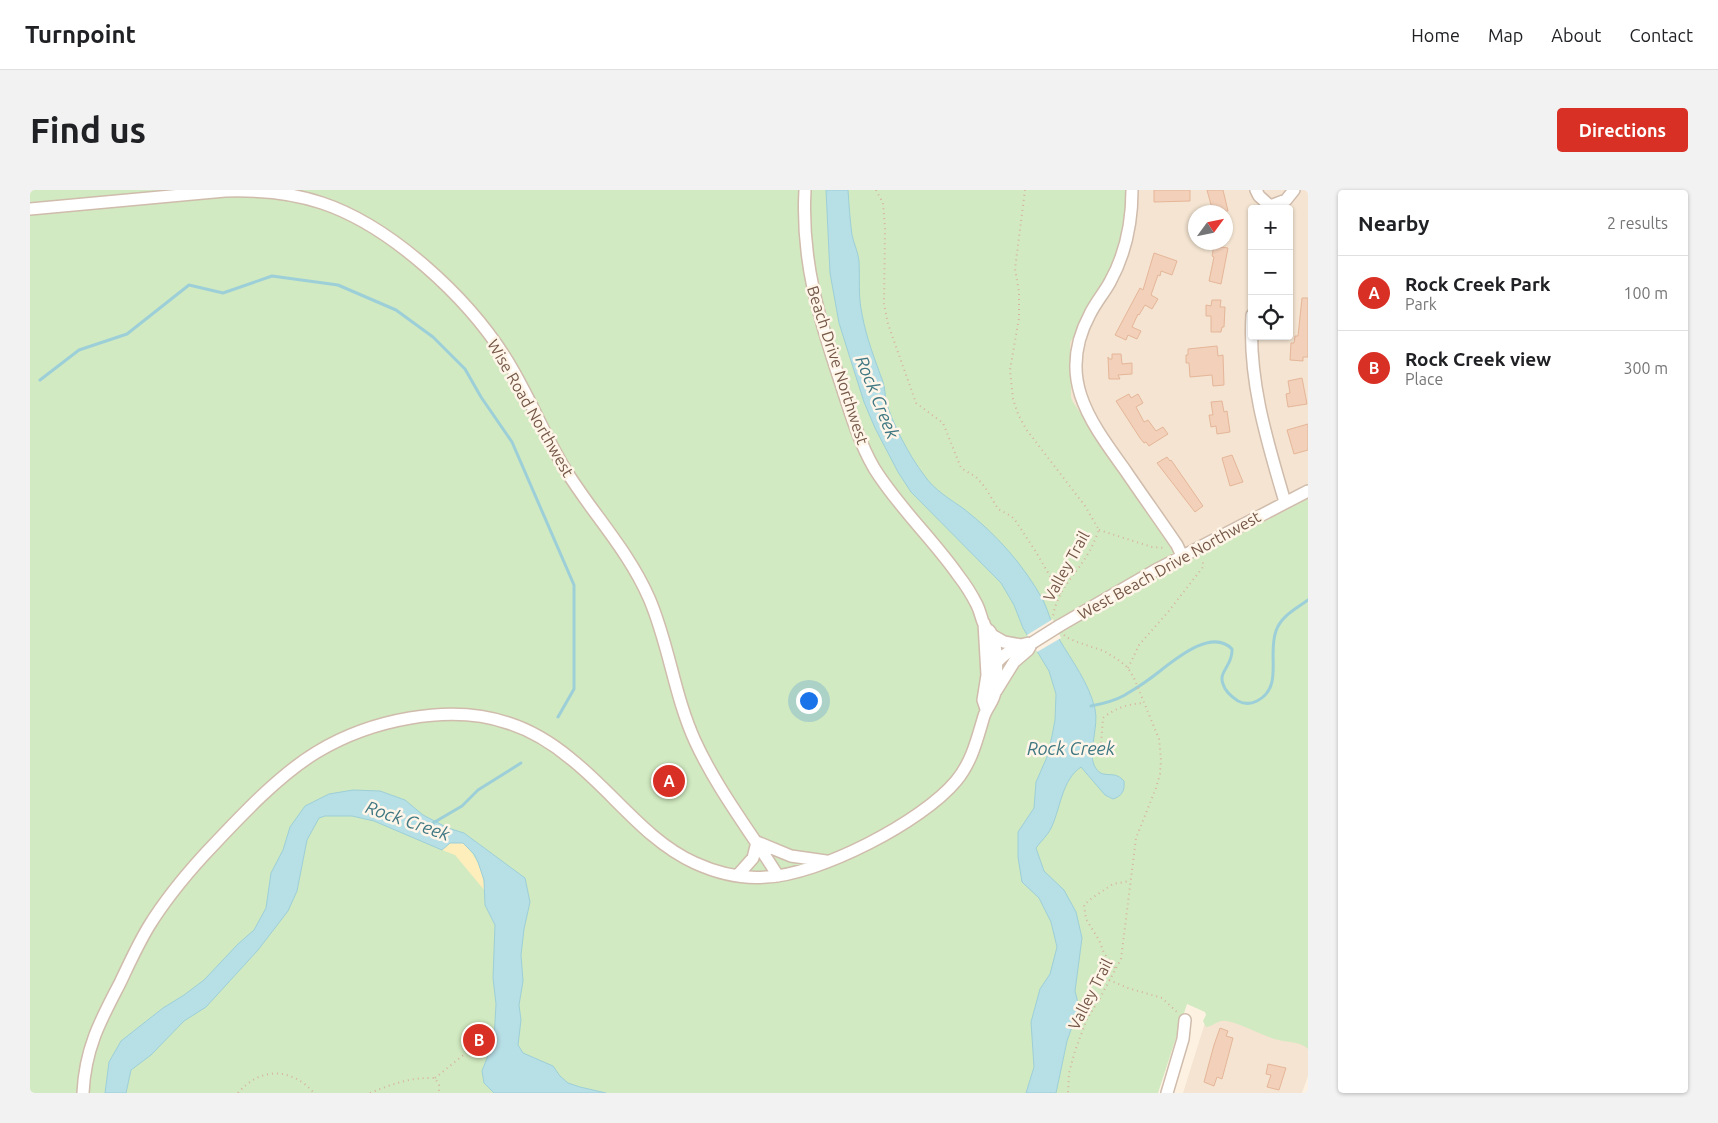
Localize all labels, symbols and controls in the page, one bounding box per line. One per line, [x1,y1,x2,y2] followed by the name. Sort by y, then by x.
[25,21,136,48] text: Turnpoint
[1411,25,1460,45] text: Home
[1488,25,1523,45] text: Map
[1551,25,1601,45] text: About
[1629,25,1693,45] text: Contact
[1557,108,1688,152] button: Directions
[30,110,146,150] text: Find us
[1188,205,1233,250] north arrow
[1248,205,1293,340] map controls
[1248,205,1293,250] button: +
[1358,211,1429,235] text: Nearby
[1607,214,1668,232] text: 2 results
[1248,250,1293,295] button: −
[1405,273,1550,295] text: Rock Creek Park
[804,283,872,447] street label: Beach Drive Northwest
[1368,284,1380,302] text: A
[1623,284,1668,302] text: 100 m
[1248,295,1293,340] button: locate
[1405,295,1437,313] text: Park
[484,336,578,481] street label: Wise Road Northwest
[1405,348,1551,370] text: Rock Creek view
[852,353,904,442] water label: Rock Creek
[1369,359,1379,377] text: B
[1623,359,1668,377] text: 300 m
[1405,370,1443,388] text: Place
[1075,507,1264,623] street label: West Beach Drive Northwest
[1039,528,1093,604] street label: Valley Trail
[796,688,822,714] your location
[1027,738,1116,758] water label: Rock Creek
[653,762,685,800] pin: A
[363,796,453,844] water label: Rock Creek
[1064,955,1116,1033] street label: Valley Trail
[463,1021,495,1059] pin: B

